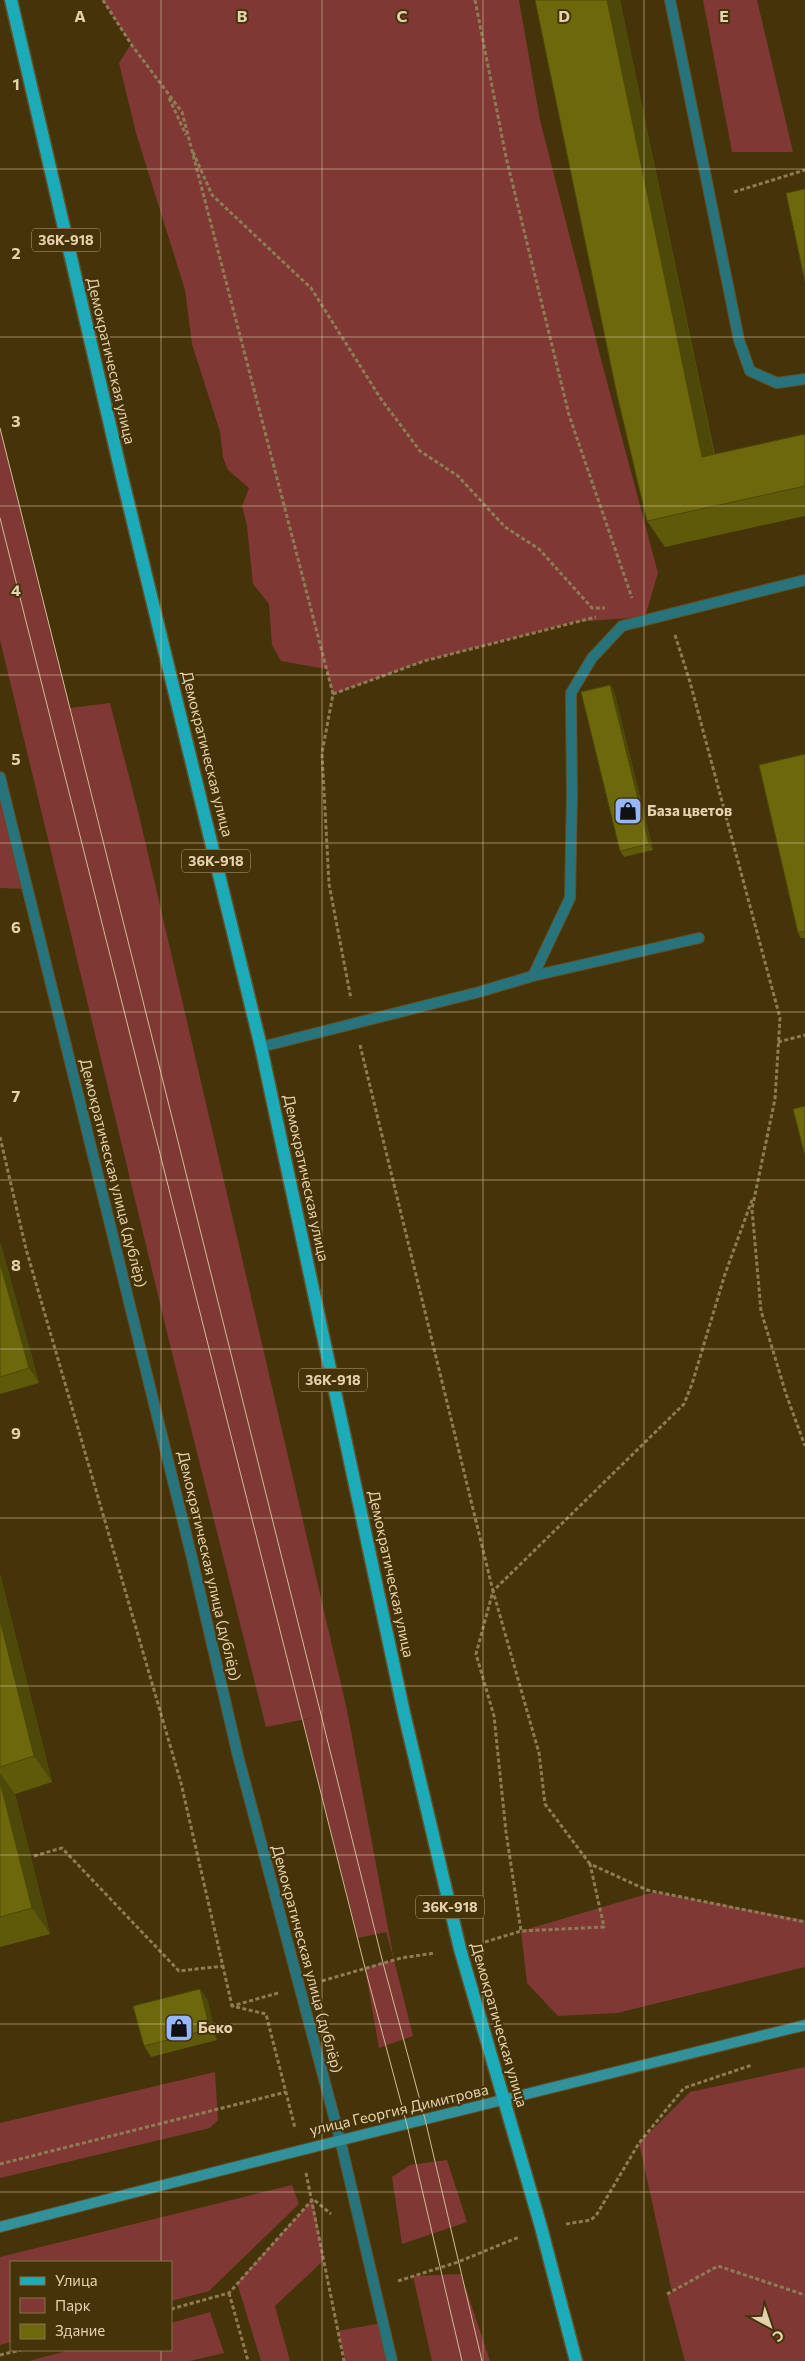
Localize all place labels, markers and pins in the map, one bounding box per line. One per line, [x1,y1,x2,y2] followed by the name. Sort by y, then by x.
[613,796,643,826] shop icon: База цветов
[647,801,732,819] place label: База цветов
[164,2013,194,2043] shop icon: Беко
[198,2018,233,2036] place label: Беко

